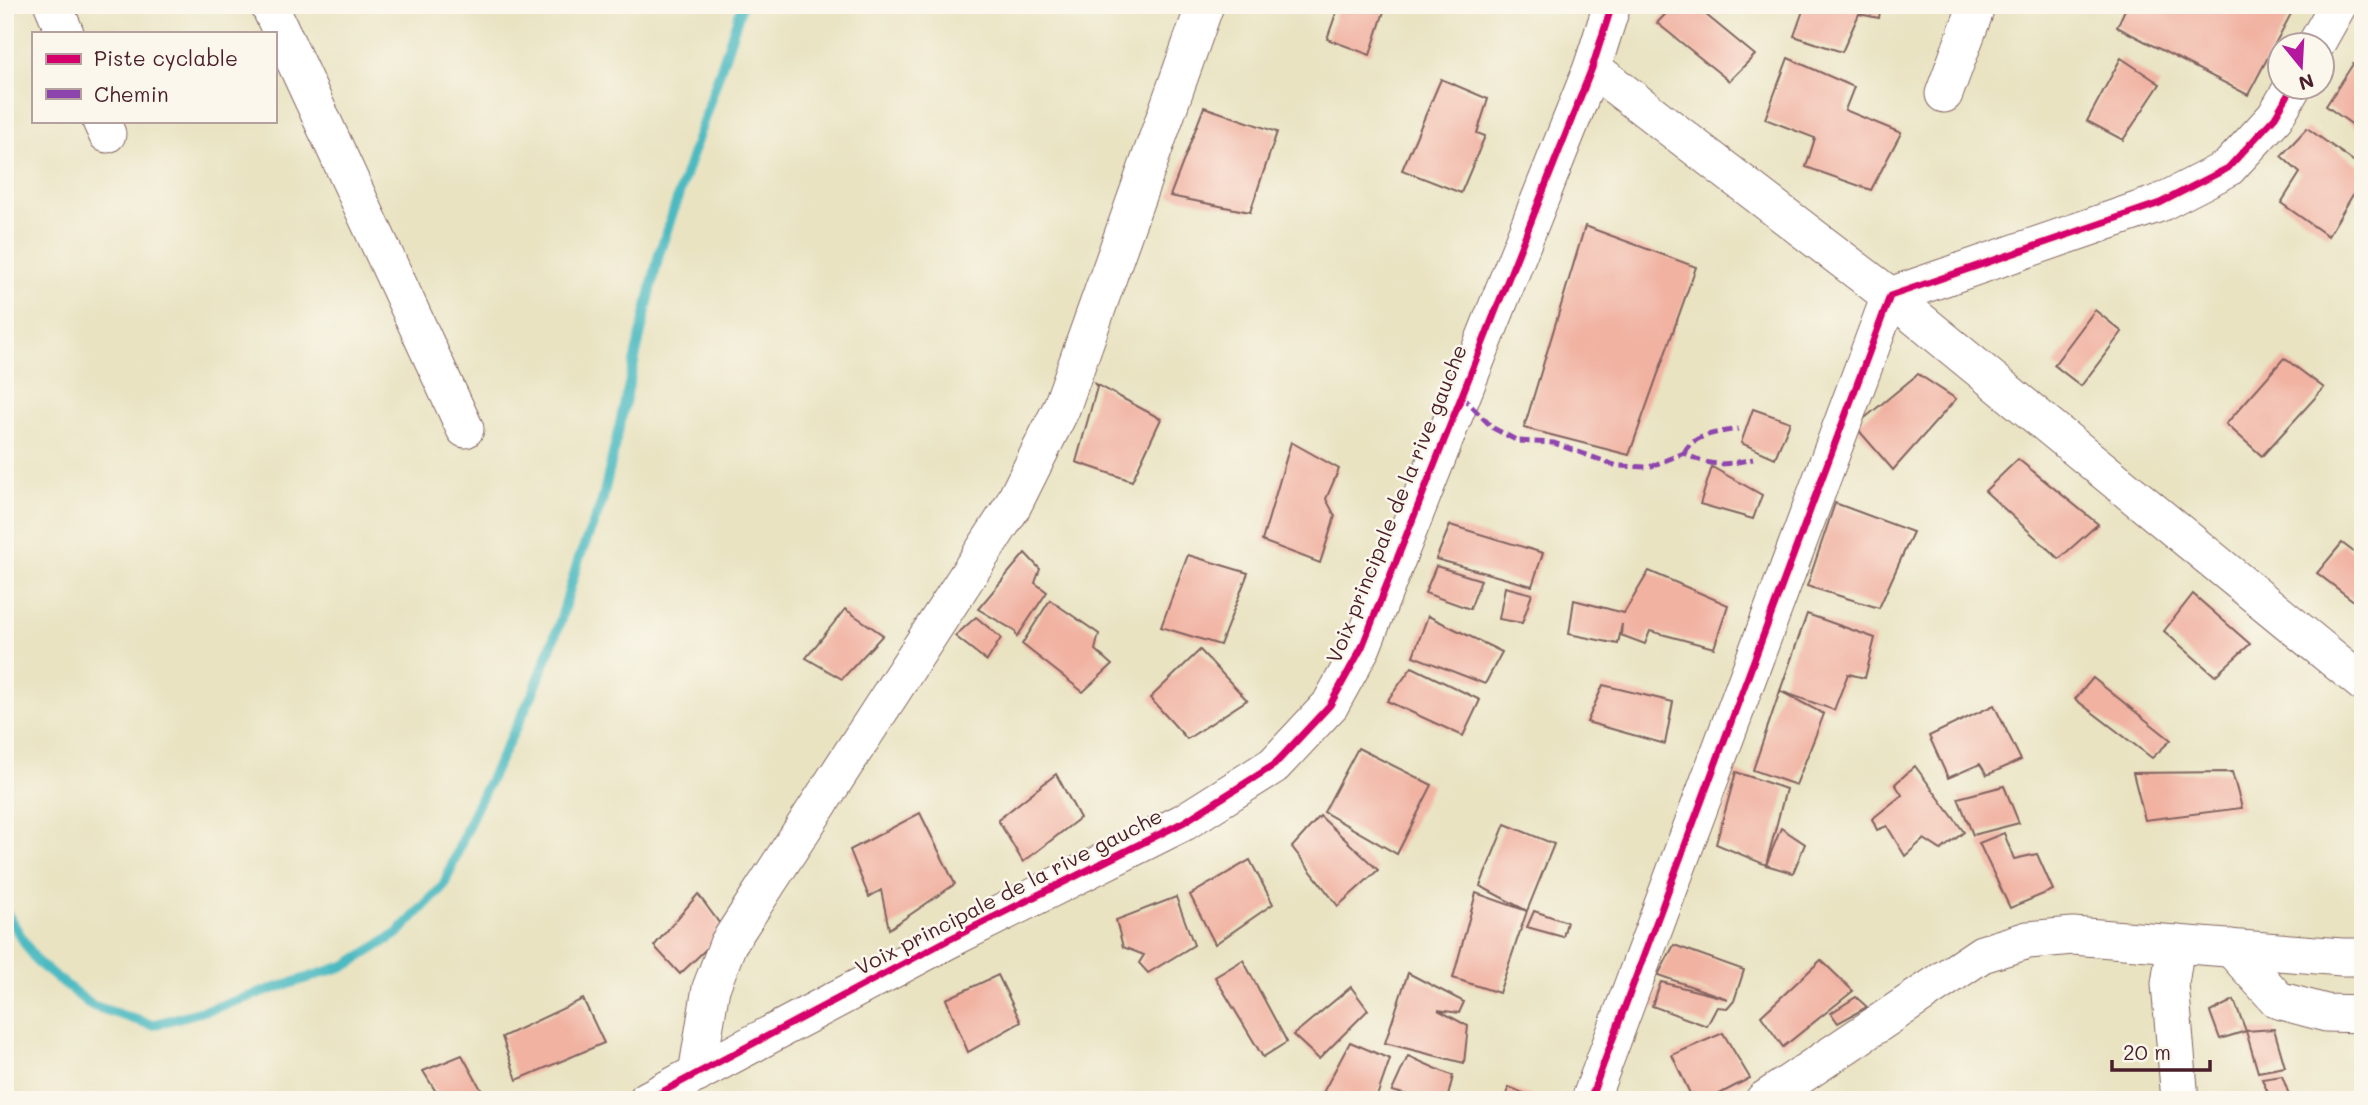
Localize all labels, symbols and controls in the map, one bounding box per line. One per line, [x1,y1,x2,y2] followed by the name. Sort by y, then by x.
[32,32,276,122] legend
[2266,32,2336,102] north arrow
[94,44,238,71] text: Piste cyclable
[2296,69,2317,97] text: N
[94,80,169,107] text: Chemin
[1319,340,1472,667] street label: Voix principale de la rive gauche
[850,801,1166,980] street label: Voix principale de la rive gauche
[2112,1028,2210,1072] scale bar
[2123,1038,2171,1065] text: 20 m

